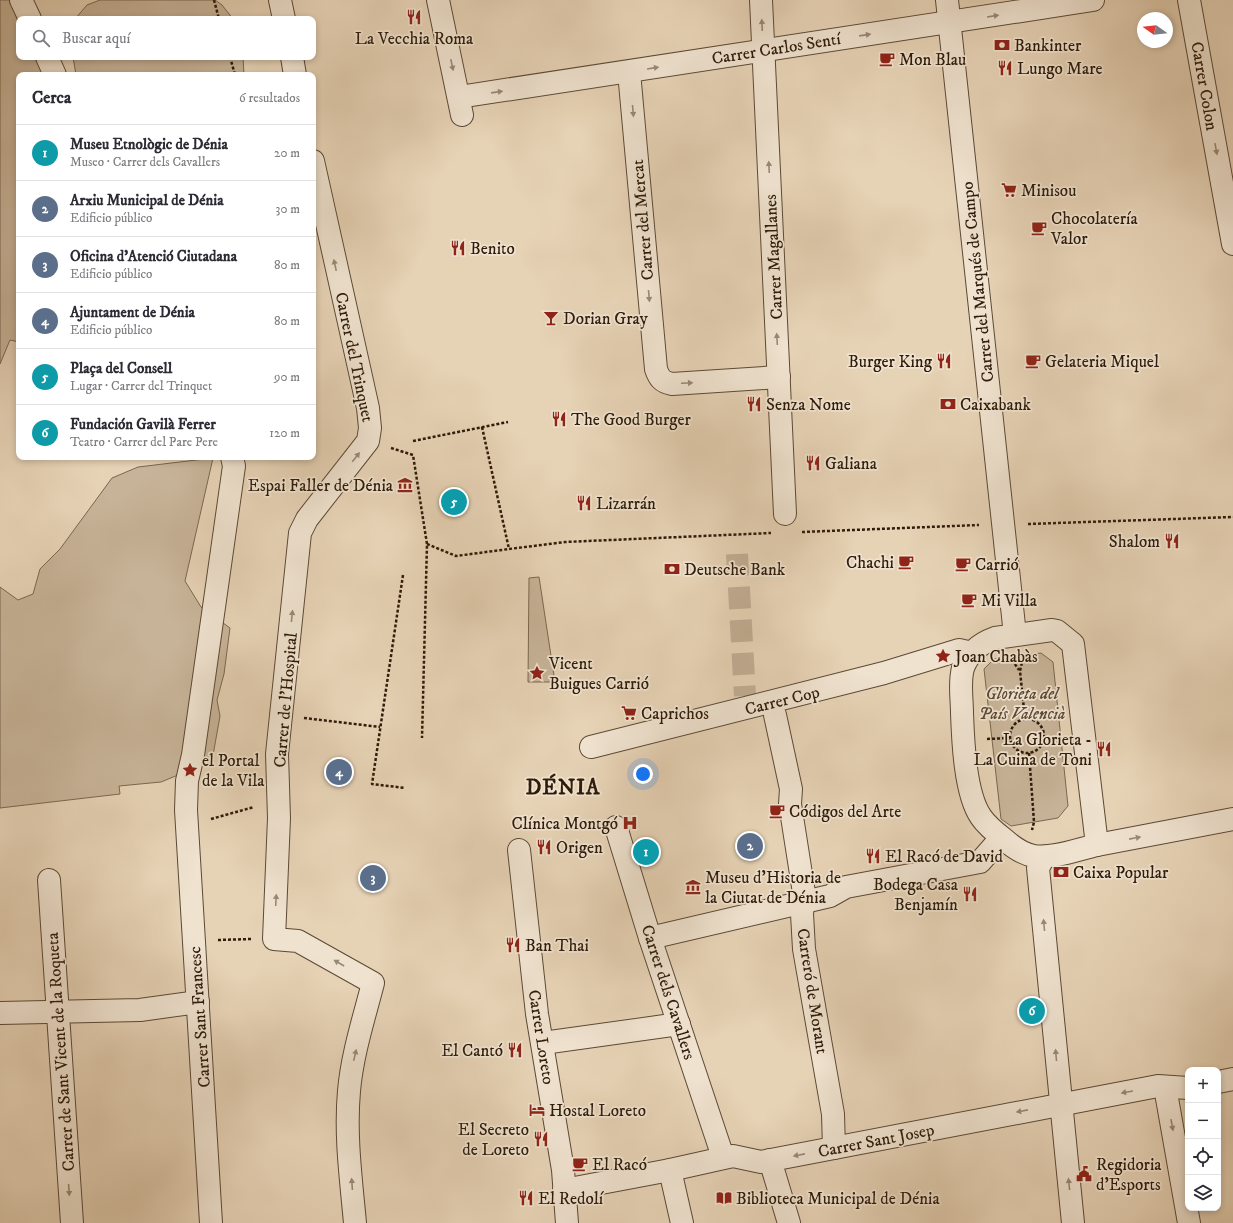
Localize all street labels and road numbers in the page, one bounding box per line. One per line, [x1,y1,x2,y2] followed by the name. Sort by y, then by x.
[710,28,844,70] street label: Carrer Carlos Sentí
[1185,40,1223,132] street label: Carrer Colon
[627,158,659,281] street label: Carrer del Mercat
[957,180,999,383] street label: Carrer del Marqués de Campo
[760,193,788,320] street label: Carrer Magallanes
[330,290,379,425] street label: Carrer del Trinquet
[269,632,303,768] street label: Carrer de l'Hospital
[743,681,822,721] street label: Carrer Cop
[636,922,700,1063] street label: Carrer dels Cavallers
[791,927,833,1056] street label: Carreró de Morant
[42,931,80,1172] street label: Carrer de Sant Vicent de la Roqueta
[184,946,216,1088] street label: Carrer Sant Francesc
[523,988,559,1086] street label: Carrer Loreto
[816,1119,936,1163] street label: Carrer Sant Josep

